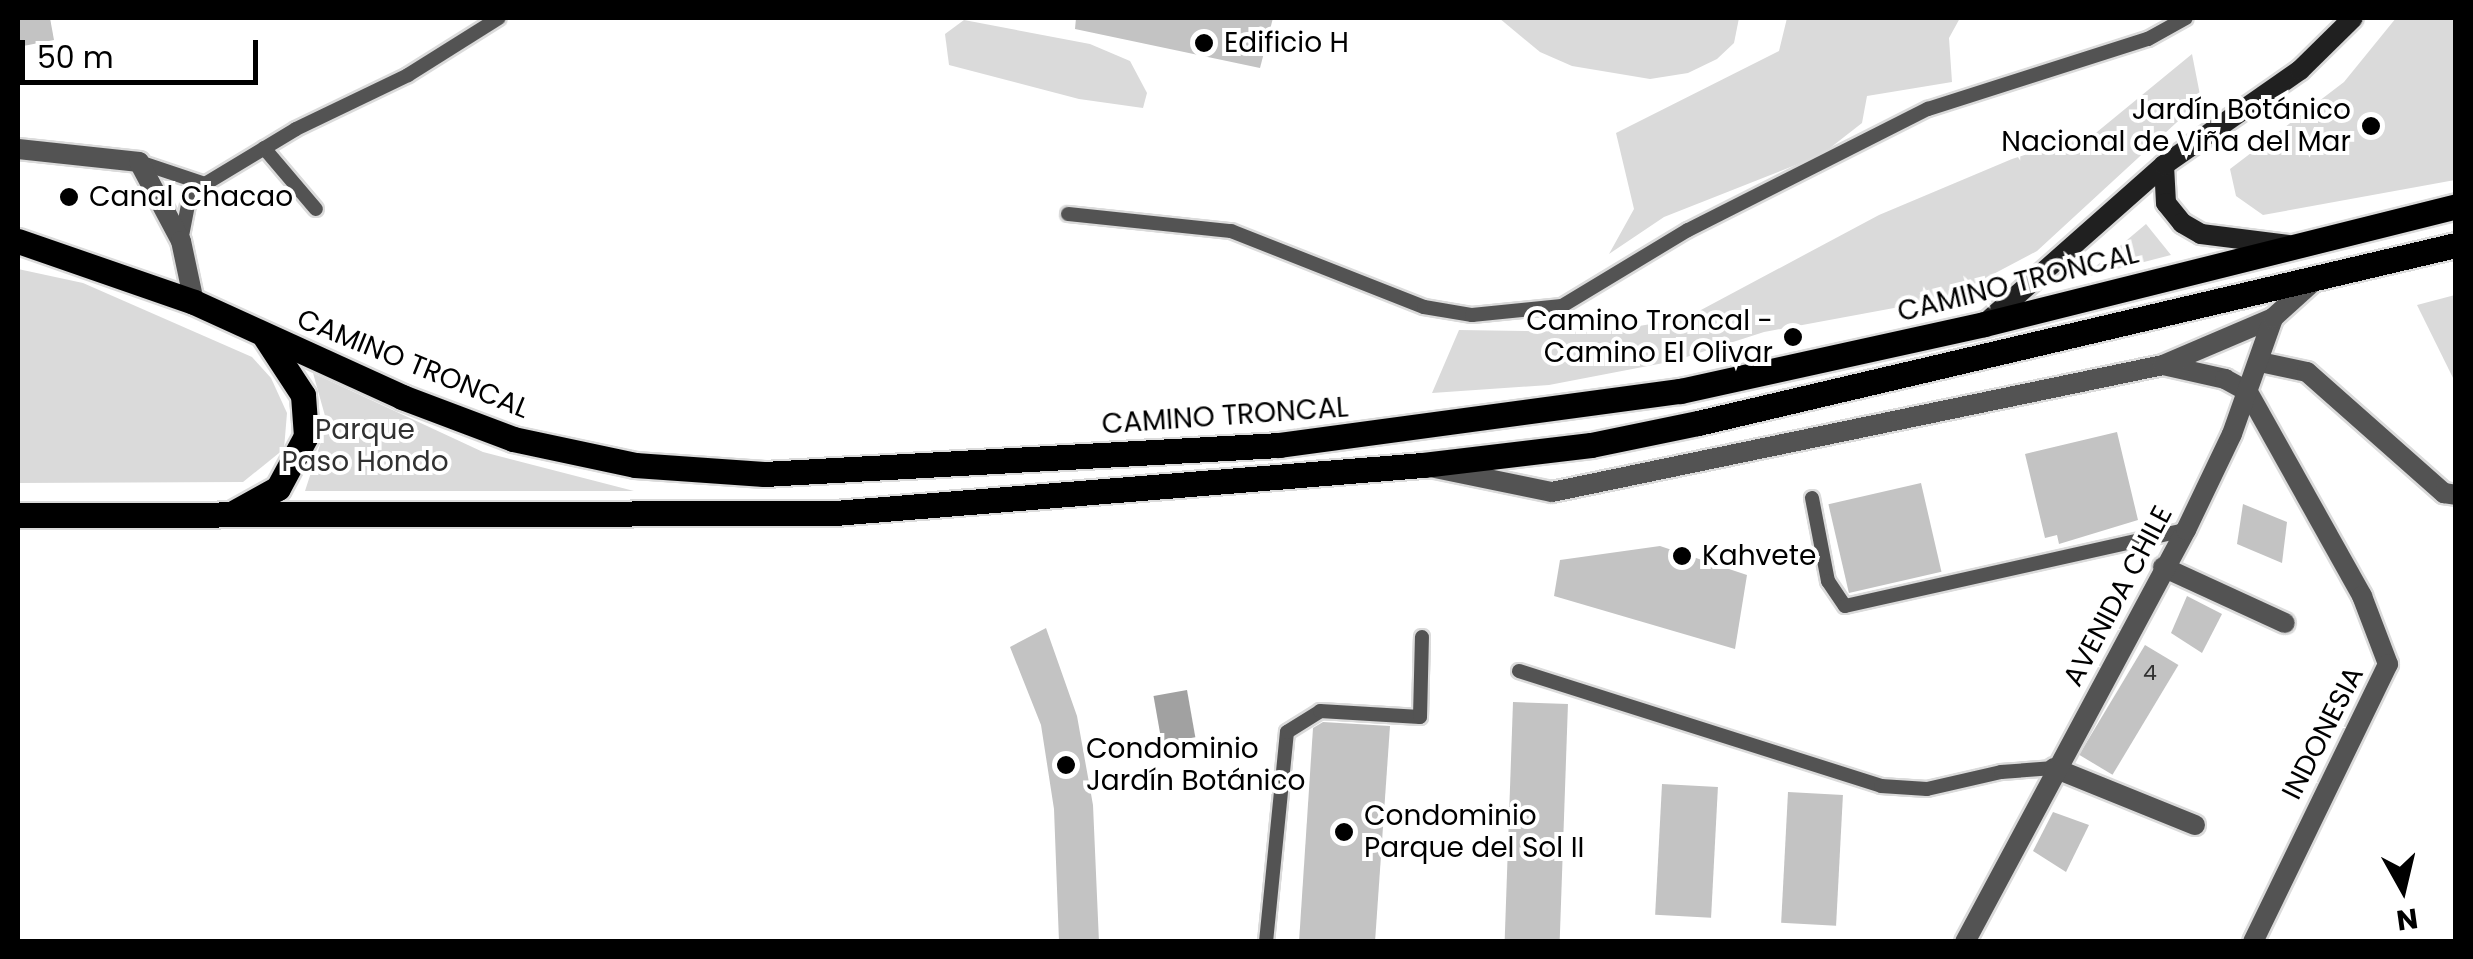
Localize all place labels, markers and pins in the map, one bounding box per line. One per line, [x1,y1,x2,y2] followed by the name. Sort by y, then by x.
[1224,26,1349,60] place label: Edificio H
[1193,32,1215,54] marker: Edificio H
[2001,93,2351,159] place label: Jardín Botánico Nacional de Viña del Mar
[2360,115,2382,137] marker: Jardín Botánico Nacional de Viña del Mar
[89,180,293,214] place label: Canal Chacao
[58,186,80,208] marker: Canal Chacao
[1526,304,1773,370] place label: Camino Troncal - Camino El Olivar
[1782,326,1804,348] marker: Camino Troncal - Camino El Olivar
[1702,539,1816,573] place label: Kahvete
[1671,545,1693,567] marker: Kahvete
[1086,732,1305,798] place label: Condominio Jardín Botánico
[1055,754,1077,776] marker: Condominio Jardín Botánico
[1364,799,1584,865] place label: Condominio Parque del Sol II
[1333,821,1355,843] marker: Condominio Parque del Sol II

